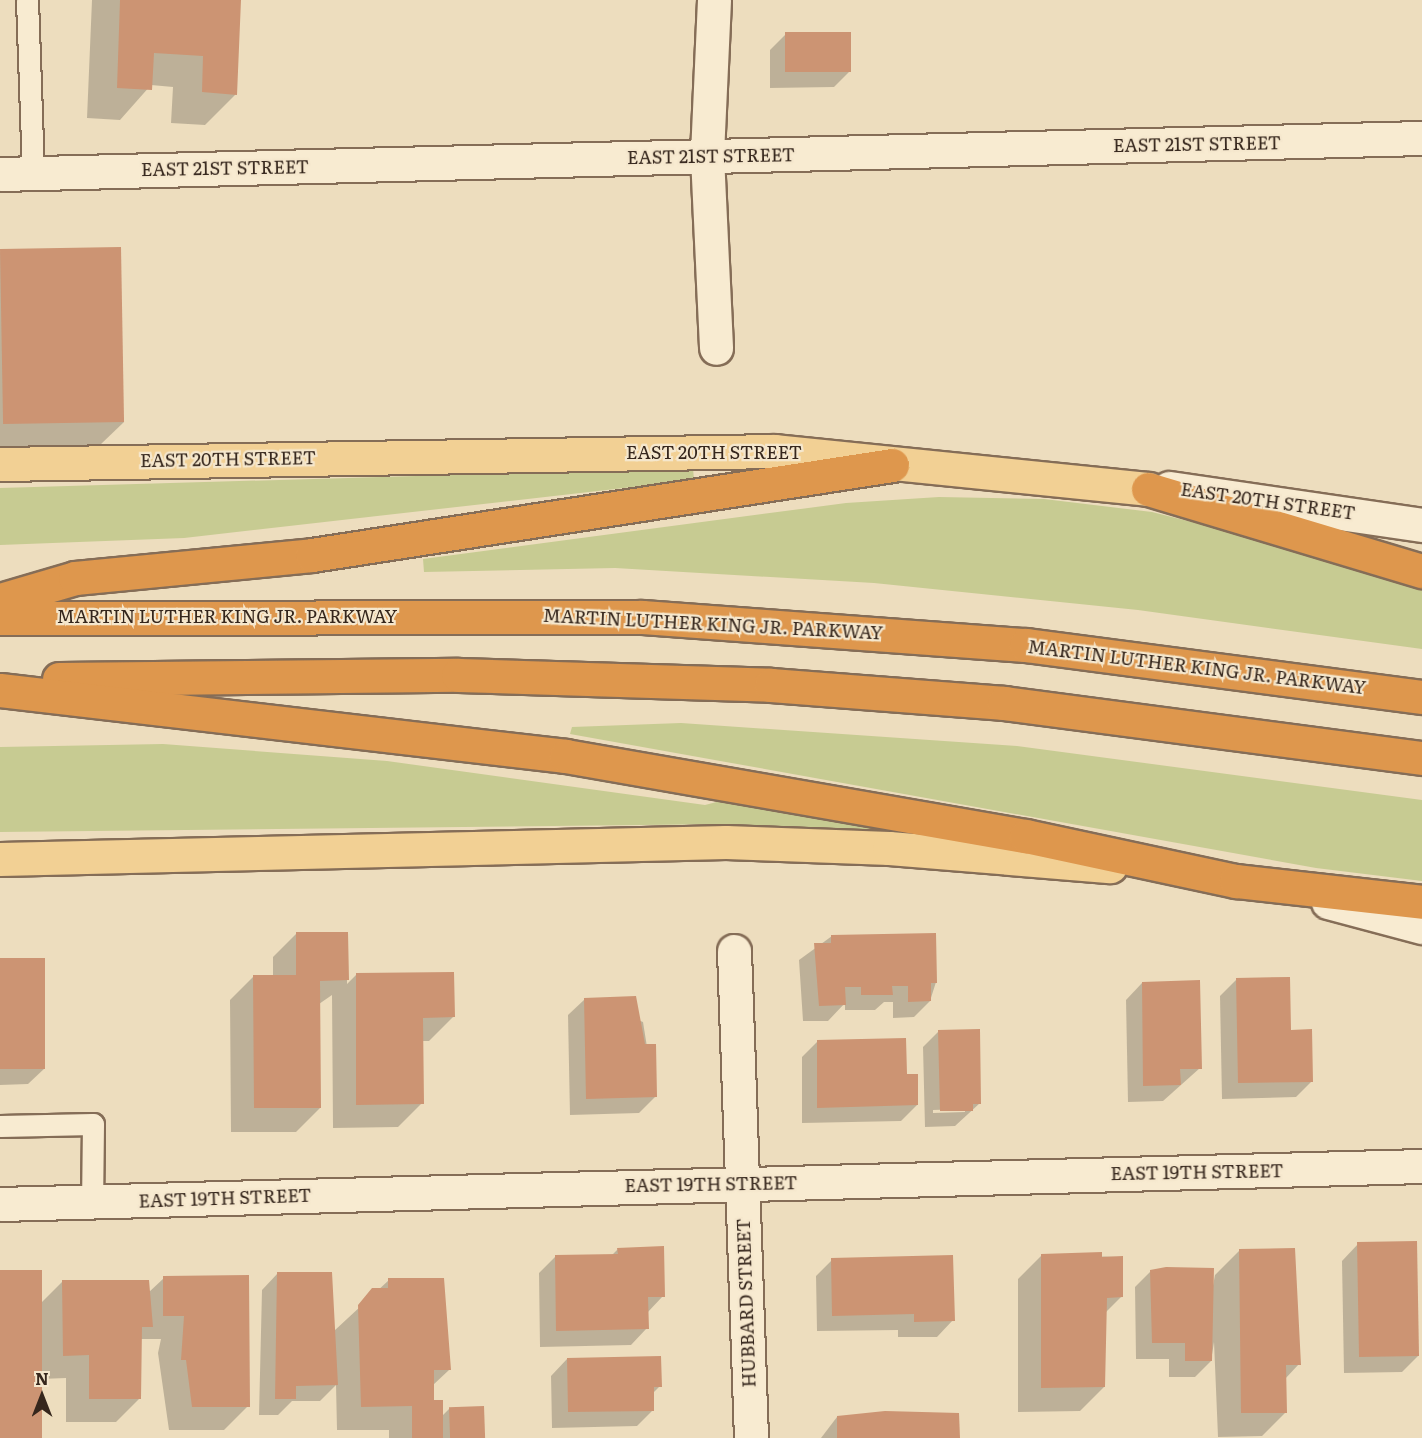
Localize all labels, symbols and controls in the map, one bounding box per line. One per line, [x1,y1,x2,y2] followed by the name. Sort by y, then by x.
[1113,132,1281,156] street label: EAST 21ST STREET
[627,144,795,168] street label: EAST 21ST STREET
[141,156,309,180] street label: EAST 21ST STREET
[626,441,802,463] street label: EAST 20TH STREET
[140,447,316,471] street label: EAST 20TH STREET
[1179,478,1357,524] street label: EAST 20TH STREET
[542,604,884,644] street label: MARTIN LUTHER KING JR. PARKWAY
[57,605,397,627] street label: MARTIN LUTHER KING JR. PARKWAY
[1027,636,1367,698] street label: MARTIN LUTHER KING JR. PARKWAY
[1110,1160,1284,1184] street label: EAST 19TH STREET
[624,1172,798,1196] street label: EAST 19TH STREET
[138,1184,312,1212] street label: EAST 19TH STREET
[732,1218,760,1388] street label: HUBBARD STREET
[12,1366,72,1426] north arrow
[35,1366,49,1390] text: N

